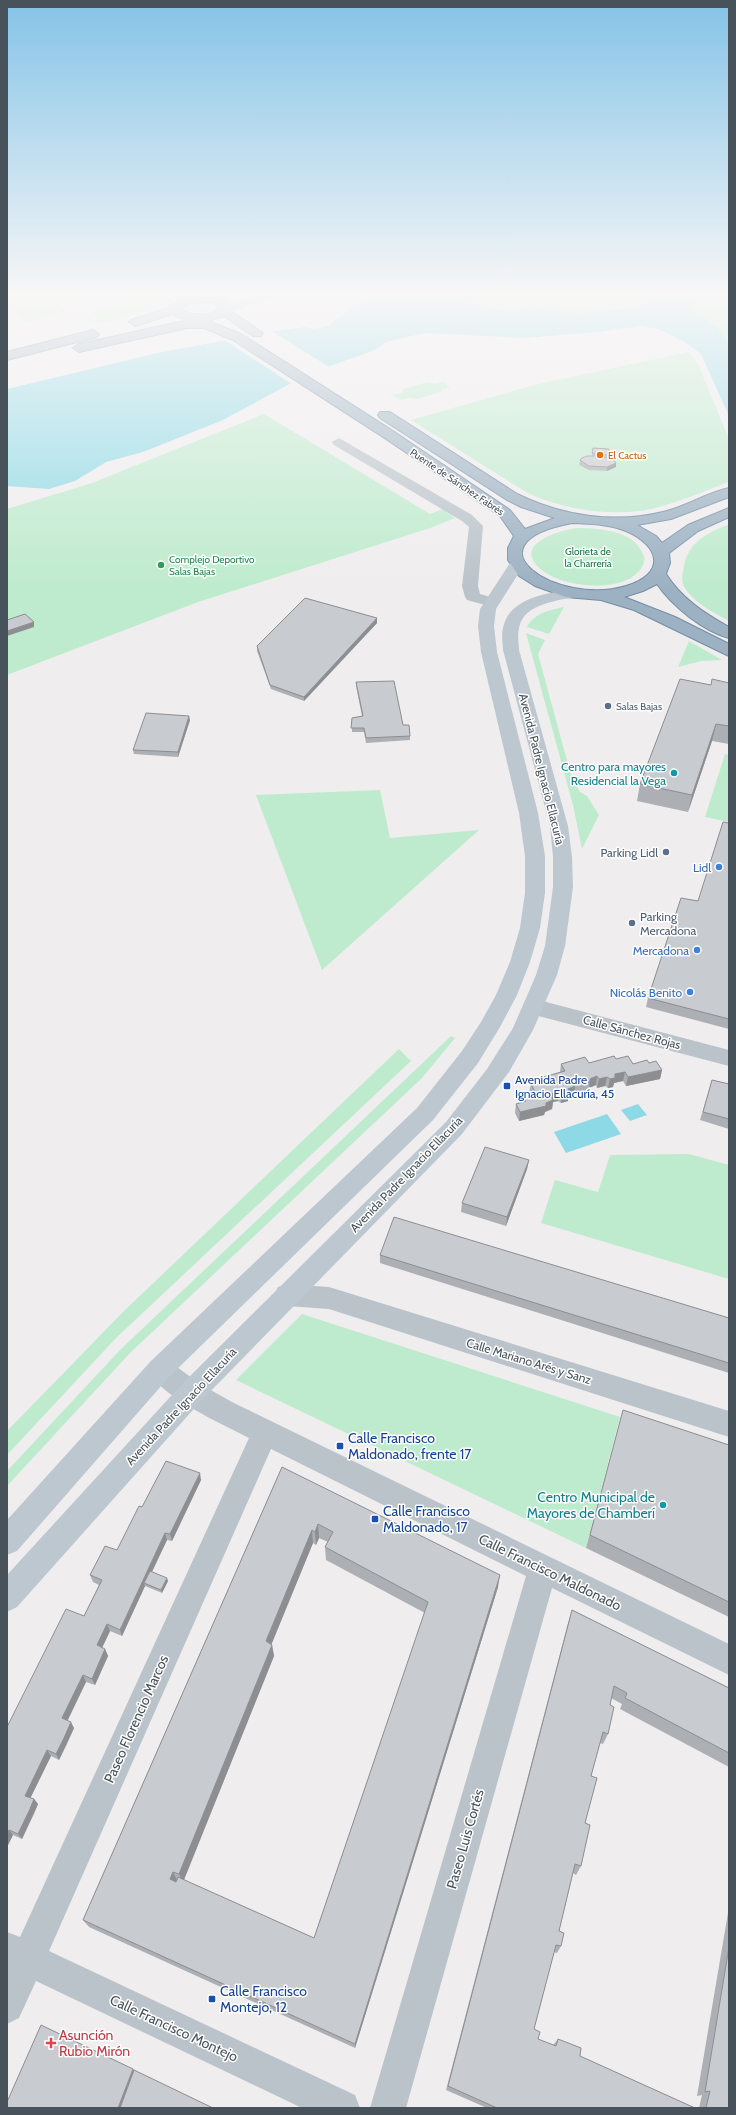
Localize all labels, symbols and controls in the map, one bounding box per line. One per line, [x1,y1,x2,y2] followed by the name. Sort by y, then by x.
[407,446,507,518] street label: Puente de Sánchez Fabrés
[608,449,646,462] place label: El Cactus
[595,450,605,460] marker: El Cactus
[564,545,612,570] park label: Glorieta de la Charrería
[169,553,255,578] place label: Complejo Deportivo Salas Bajas
[156,560,166,570] marker: Complejo Deportivo Salas Bajas
[516,692,568,846] street label: Avenida Padre Ignacio Ellacuría
[616,700,662,713] place label: Salas Bajas
[603,701,613,711] marker: Salas Bajas
[561,759,666,788] place label: Centro para mayores Residencial la Vega
[669,768,679,778] marker: Centro para mayores Residencial la Vega
[600,845,658,860] place label: Parking Lidl
[661,847,671,857] marker: Parking Lidl
[693,860,711,875] place label: Lidl
[714,862,724,872] marker: Lidl
[640,909,697,938] place label: Parking Mercadona
[627,918,637,928] marker: Parking Mercadona
[633,943,689,958] place label: Mercadona
[692,945,702,955] marker: Mercadona
[610,985,682,1000] place label: Nicolás Benito
[685,987,695,997] marker: Nicolás Benito
[582,1012,682,1052] street label: Calle Sánchez Rojas
[515,1072,614,1101] place label: Avenida Padre Ignacio Ellacuría, 45
[502,1081,512,1091] marker: Avenida Padre Ignacio Ellacuría, 45
[347,1113,466,1235] street label: Avenida Padre Ignacio Ellacuría
[465,1335,594,1387] street label: Calle Mariano Arés y Sanz
[123,1344,240,1468] street label: Avenida Padre Ignacio Ellacuría
[348,1429,471,1463] place label: Calle Francisco Maldonado, frente 17
[335,1441,345,1451] marker: Calle Francisco Maldonado, frente 17
[527,1488,655,1522] place label: Centro Municipal de Mayores de Chamberí
[658,1500,668,1510] marker: Centro Municipal de Mayores de Chamberí
[383,1502,470,1536] place label: Calle Francisco Maldonado, 17
[370,1514,380,1524] marker: Calle Francisco Maldonado, 17
[476,1530,625,1615] street label: Calle Francisco Maldonado
[100,1652,172,1786] street label: Paseo Florencio Marcos
[442,1787,488,1891] street label: Paseo Luis Cortés
[220,1982,307,2016] place label: Calle Francisco Montejo, 12
[107,1990,241,2066] street label: Calle Francisco Montejo
[207,1994,217,2004] marker: Calle Francisco Montejo, 12
[59,2026,130,2060] place label: Asunción Rubio Mirón
[46,2038,56,2048] marker: Asunción Rubio Mirón

